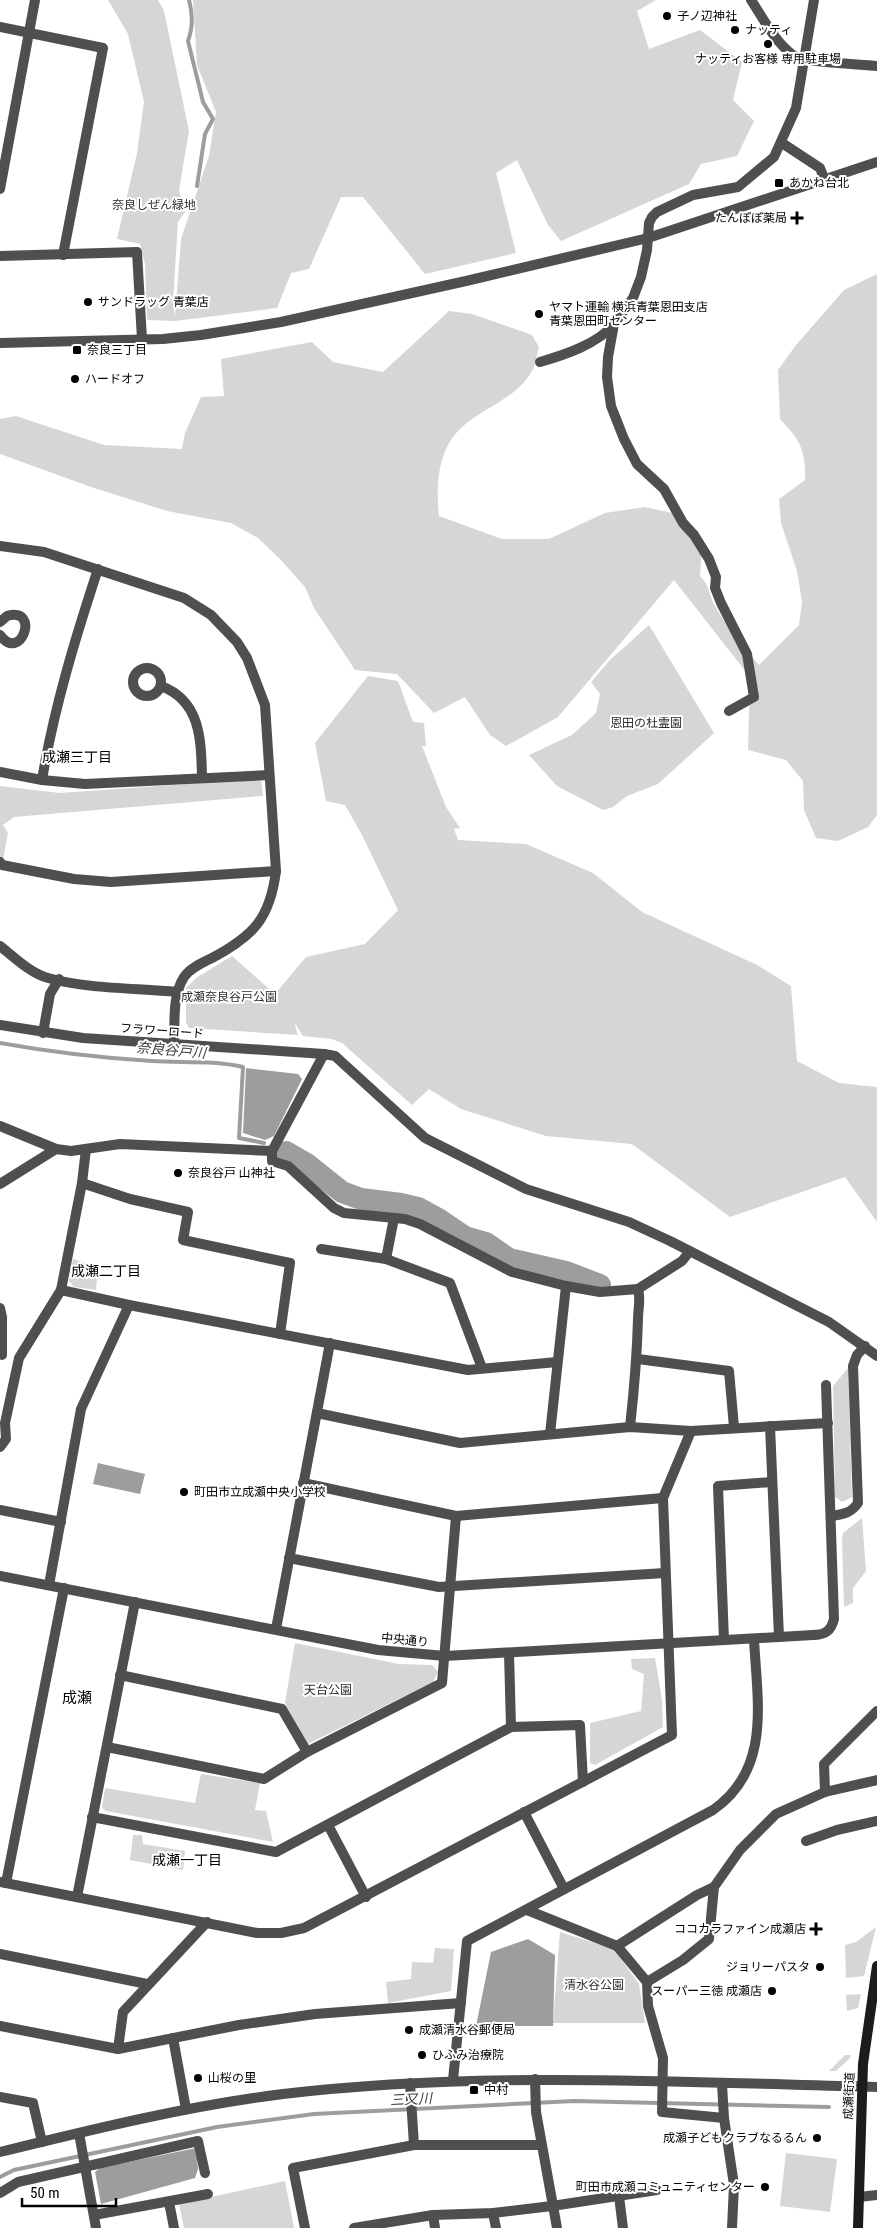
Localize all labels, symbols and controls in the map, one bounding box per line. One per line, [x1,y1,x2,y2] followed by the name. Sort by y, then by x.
[677,9,737,23] place label: 子ノ辺神社
[661,10,673,22] marker: 子ノ辺神社
[745,23,792,37] place label: ナッティ
[729,24,741,36] marker: ナッティ
[762,38,774,50] marker: ナッティお客様 専用駐車場
[695,52,841,66] place label: ナッティお客様 専用駐車場
[789,176,849,190] place label: あかね台北
[773,177,785,189] marker: あかね台北
[112,198,196,212] park label: 奈良しぜん緑地
[715,211,787,225] place label: たんぽぽ薬局
[791,212,803,224] marker: たんぽぽ薬局
[98,295,209,309] place label: サンドラッグ 青葉店
[82,296,94,308] marker: サンドラッグ 青葉店
[549,300,708,328] place label: ヤマト運輸 横浜青葉恩田支店 青葉恩田町センター
[533,308,545,320] marker: ヤマト運輸 横浜青葉恩田支店 青葉恩田町センター
[87,343,147,357] place label: 奈良三丁目
[71,344,83,356] marker: 奈良三丁目
[85,372,145,386] place label: ハードオフ
[69,373,81,385] marker: ハードオフ
[610,716,682,730] park label: 恩田の杜霊園
[42,749,112,765] district label: 成瀬三丁目
[181,990,277,1004] park label: 成瀬奈良谷戸公園
[120,1021,204,1041] street label: フラワーロード
[135,1039,209,1061] water label: 奈良谷戸川
[188,1166,275,1180] place label: 奈良谷戸 山神社
[172,1167,184,1179] marker: 奈良谷戸 山神社
[71,1263,141,1279] district label: 成瀬二丁目
[194,1485,326,1499] place label: 町田市立成瀬中央小学校
[178,1486,190,1498] marker: 町田市立成瀬中央小学校
[380,1631,430,1649] street label: 中央通り
[304,1683,352,1697] park label: 天台公園
[62,1689,92,1707] district label: 成瀬
[152,1852,222,1868] district label: 成瀬一丁目
[674,1922,806,1936] place label: ココカラファイン成瀬店
[810,1923,822,1935] marker: ココカラファイン成瀬店
[726,1960,810,1974] place label: ジョリーパスタ
[814,1961,826,1973] marker: ジョリーパスタ
[564,1978,624,1992] park label: 清水谷公園
[651,1984,762,1998] place label: スーパー三徳 成瀬店
[766,1985,778,1997] marker: スーパー三徳 成瀬店
[419,2023,515,2037] place label: 成瀬清水谷郵便局
[403,2024,415,2036] marker: 成瀬清水谷郵便局
[432,2048,504,2062] place label: ひふみ治療院
[416,2049,428,2061] marker: ひふみ治療院
[208,2071,256,2085] place label: 山桜の里
[192,2072,204,2084] marker: 山桜の里
[841,2072,857,2120] street label: 成瀬街道
[484,2083,509,2097] place label: 中村
[468,2084,480,2096] marker: 中村
[390,2090,434,2108] water label: 三又川
[663,2131,807,2145] place label: 成瀬子どもクラブなるるん
[811,2132,823,2144] marker: 成瀬子どもクラブなるるん
[22,2176,116,2208] scale bar
[576,2180,755,2194] place label: 町田市成瀬コミュニティセンター
[759,2181,771,2193] marker: 町田市成瀬コミュニティセンター
[30,2184,60,2202] text: 50 m

